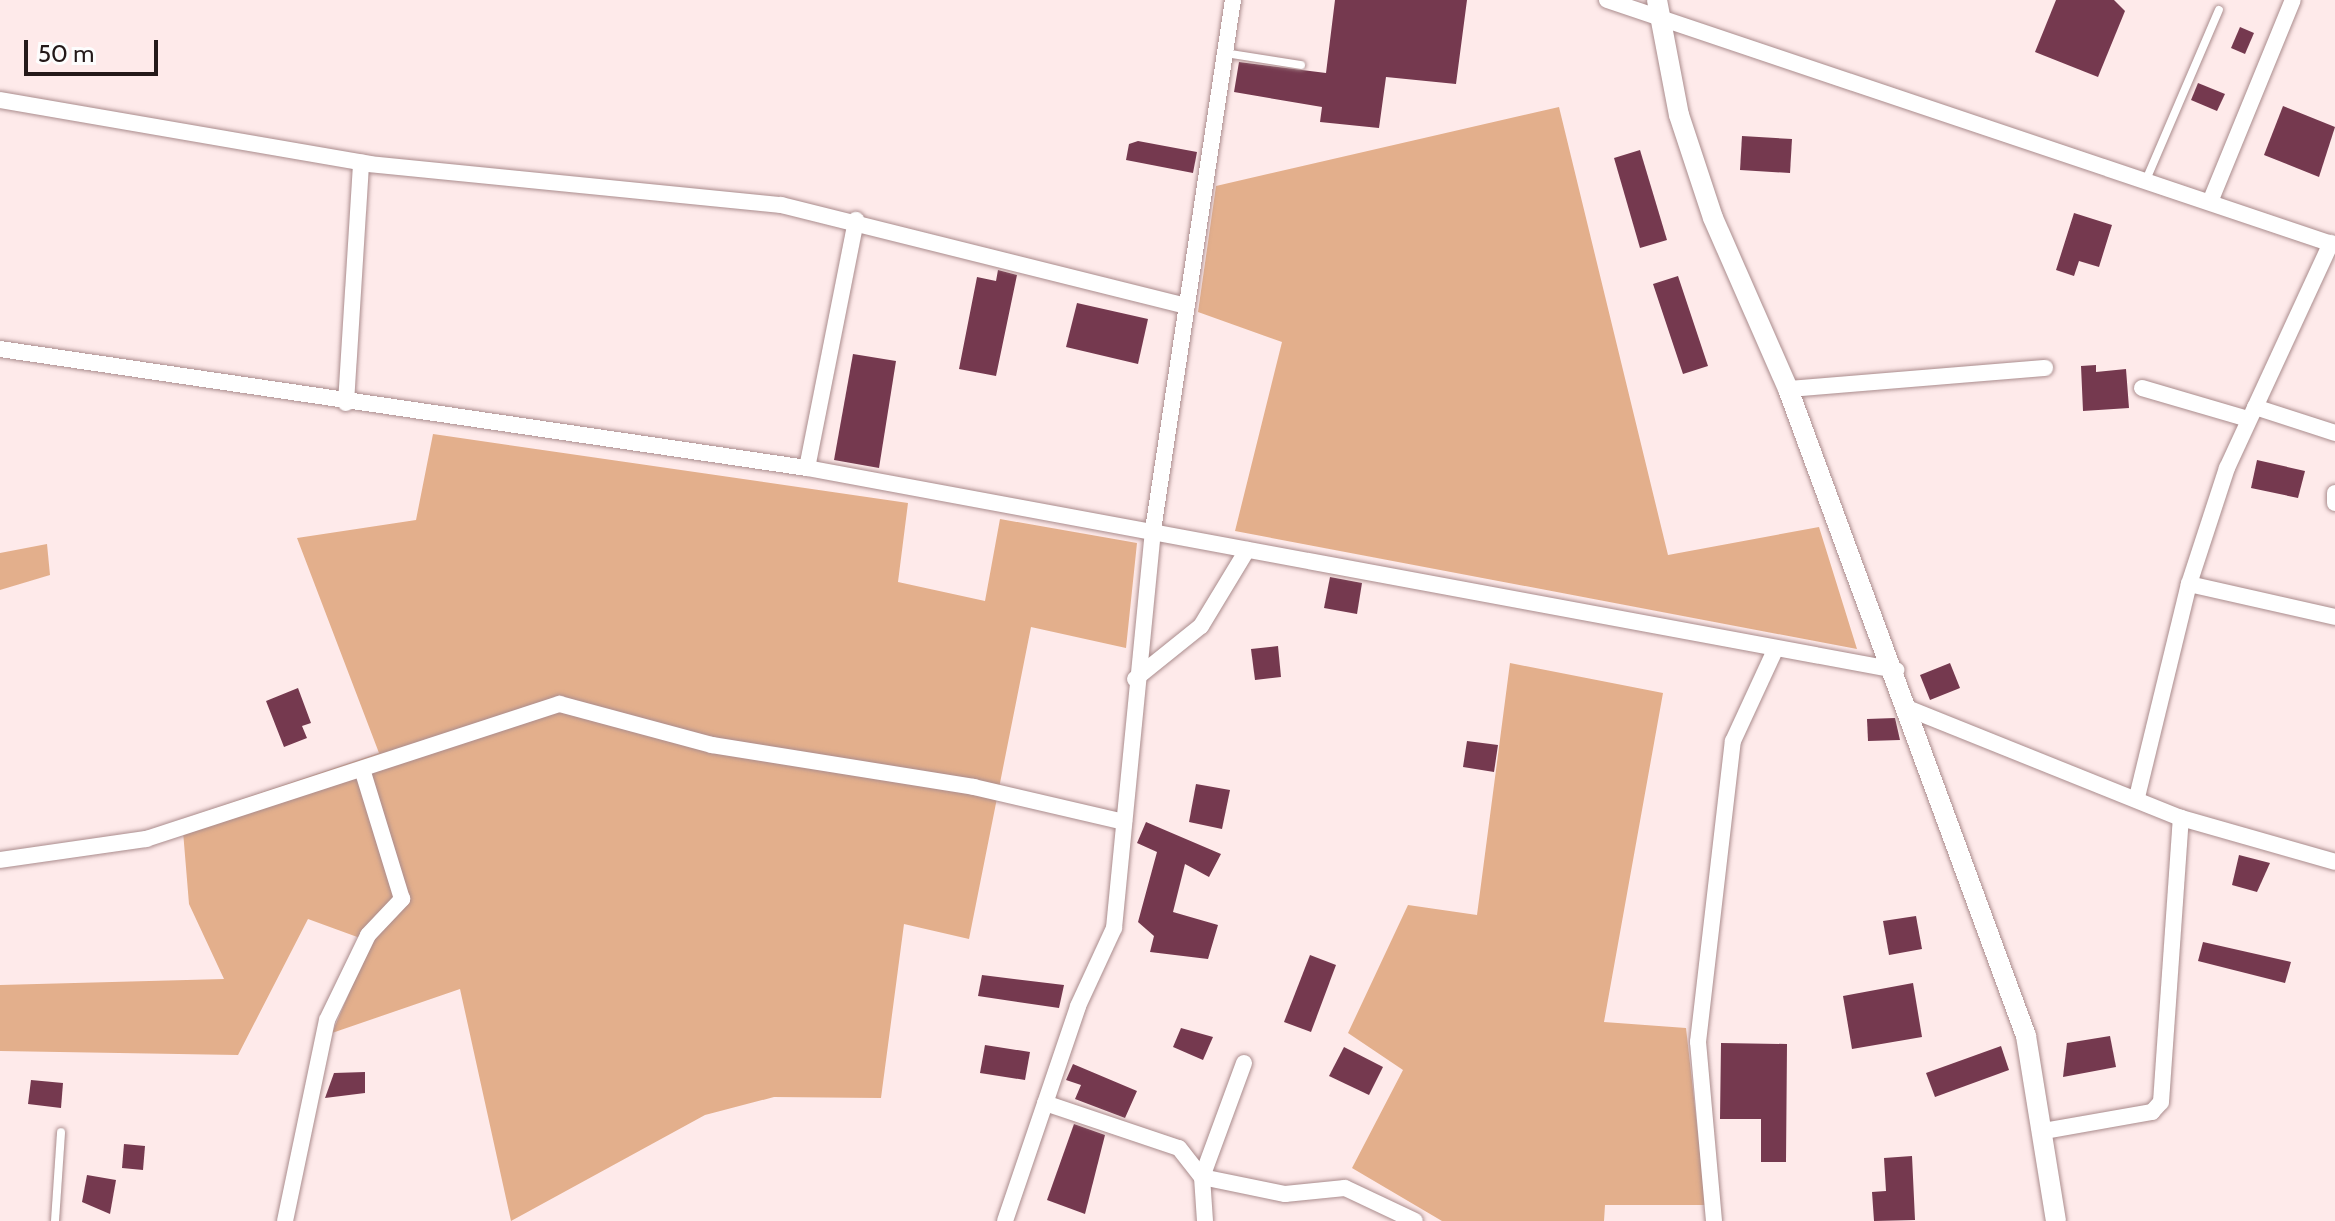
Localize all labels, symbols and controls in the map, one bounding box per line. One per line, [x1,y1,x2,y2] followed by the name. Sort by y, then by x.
[28,24,162,74] scale bar
[38,39,94,68] text: 50 m

